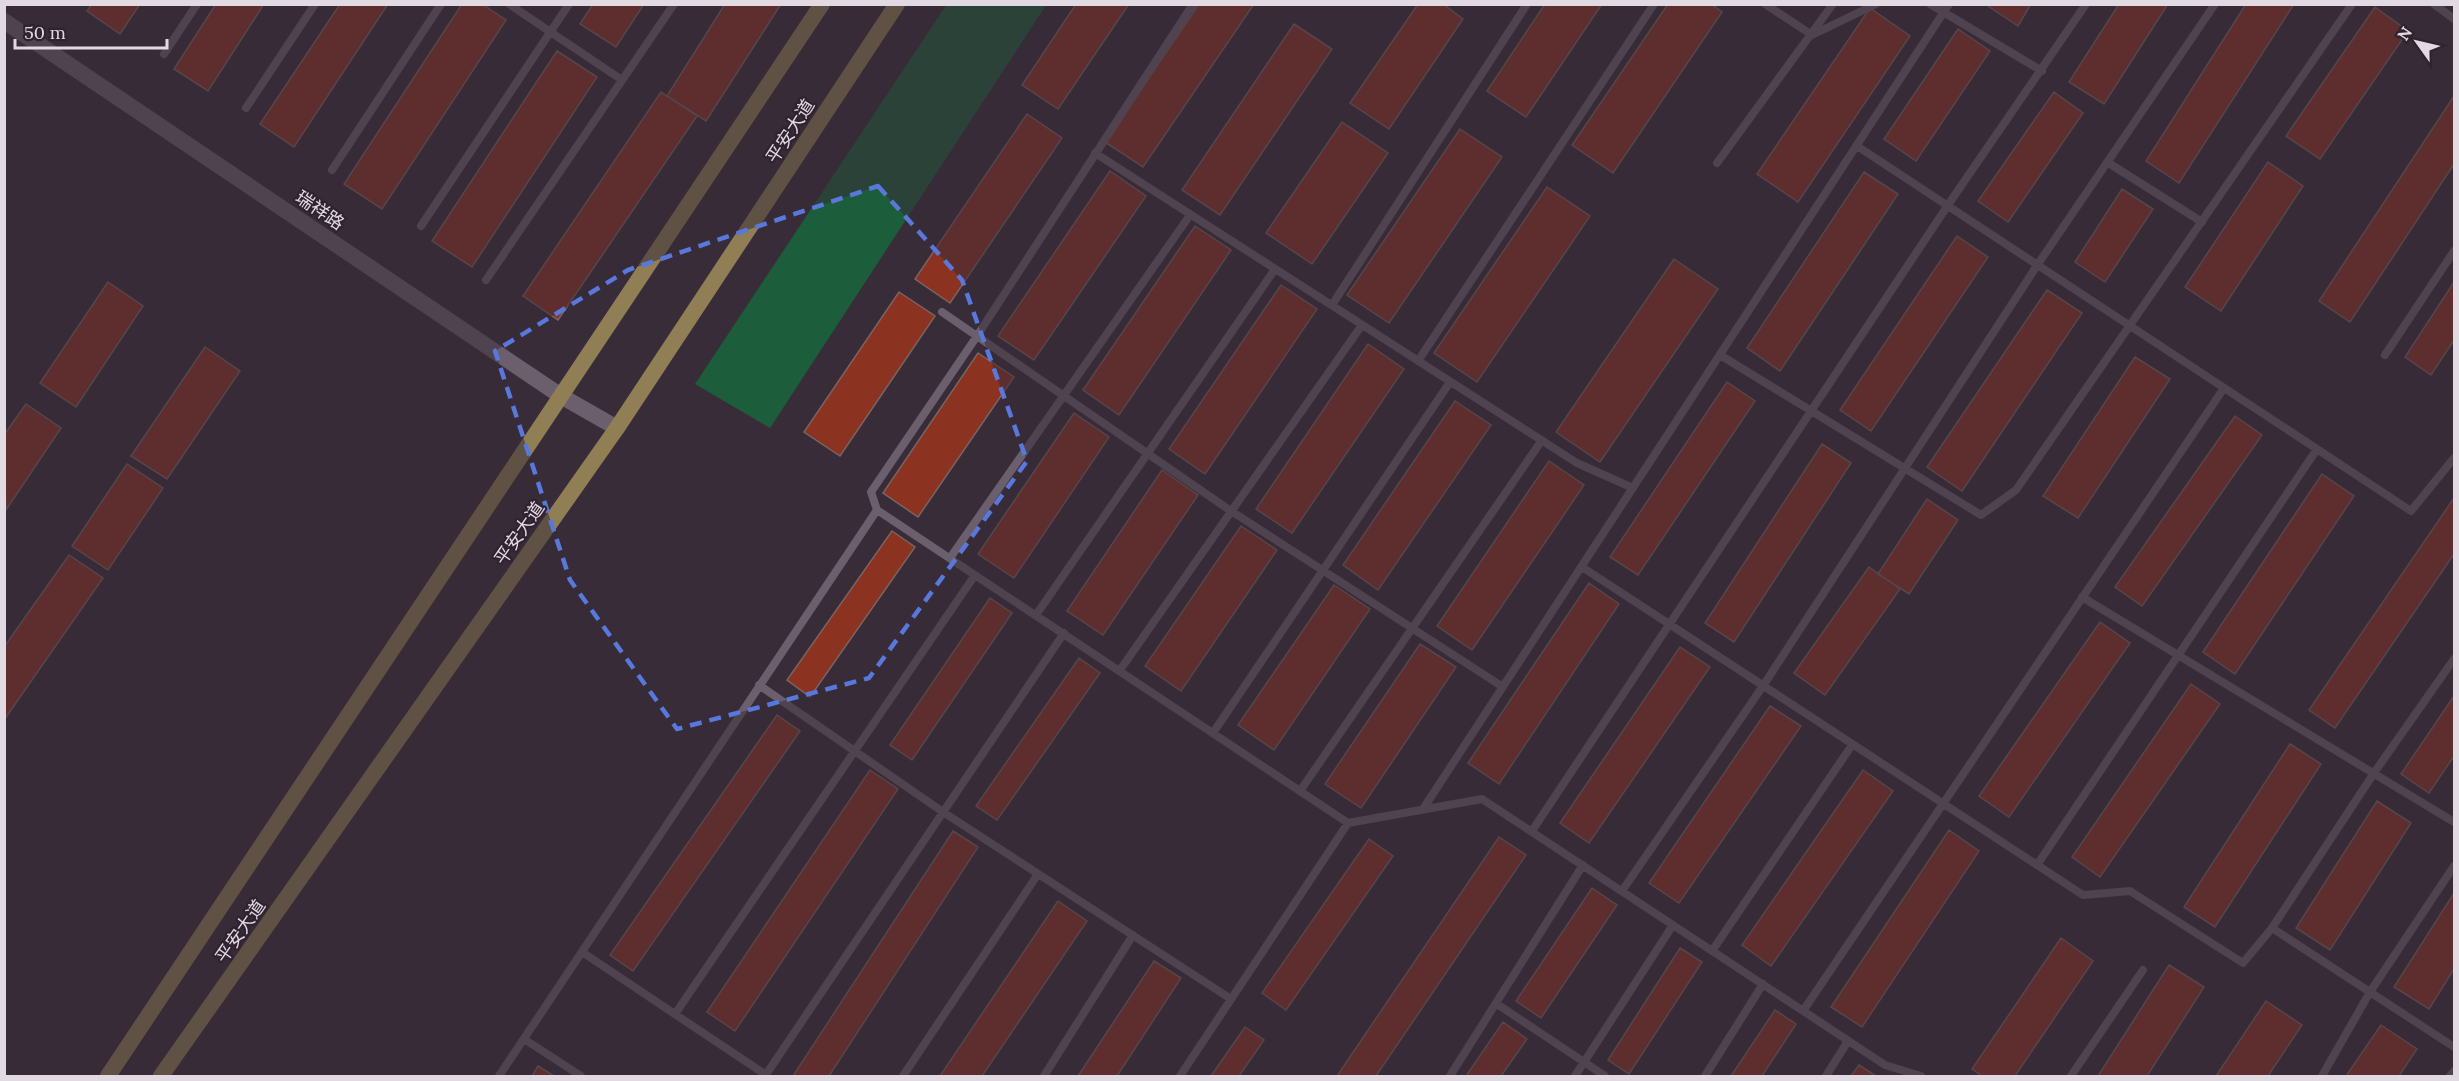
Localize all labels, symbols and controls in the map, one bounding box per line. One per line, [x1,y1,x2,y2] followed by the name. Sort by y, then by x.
[15,12,166,50] scale bar
[2387,12,2447,72] north arrow
[24,21,66,44] text: 50 m
[2393,23,2416,44] text: N
[761,95,819,167] street label: 平安大道
[291,185,349,235] street label: 瑞祥路
[489,497,549,569] street label: 平安大道
[210,895,270,967] street label: 平安大道

